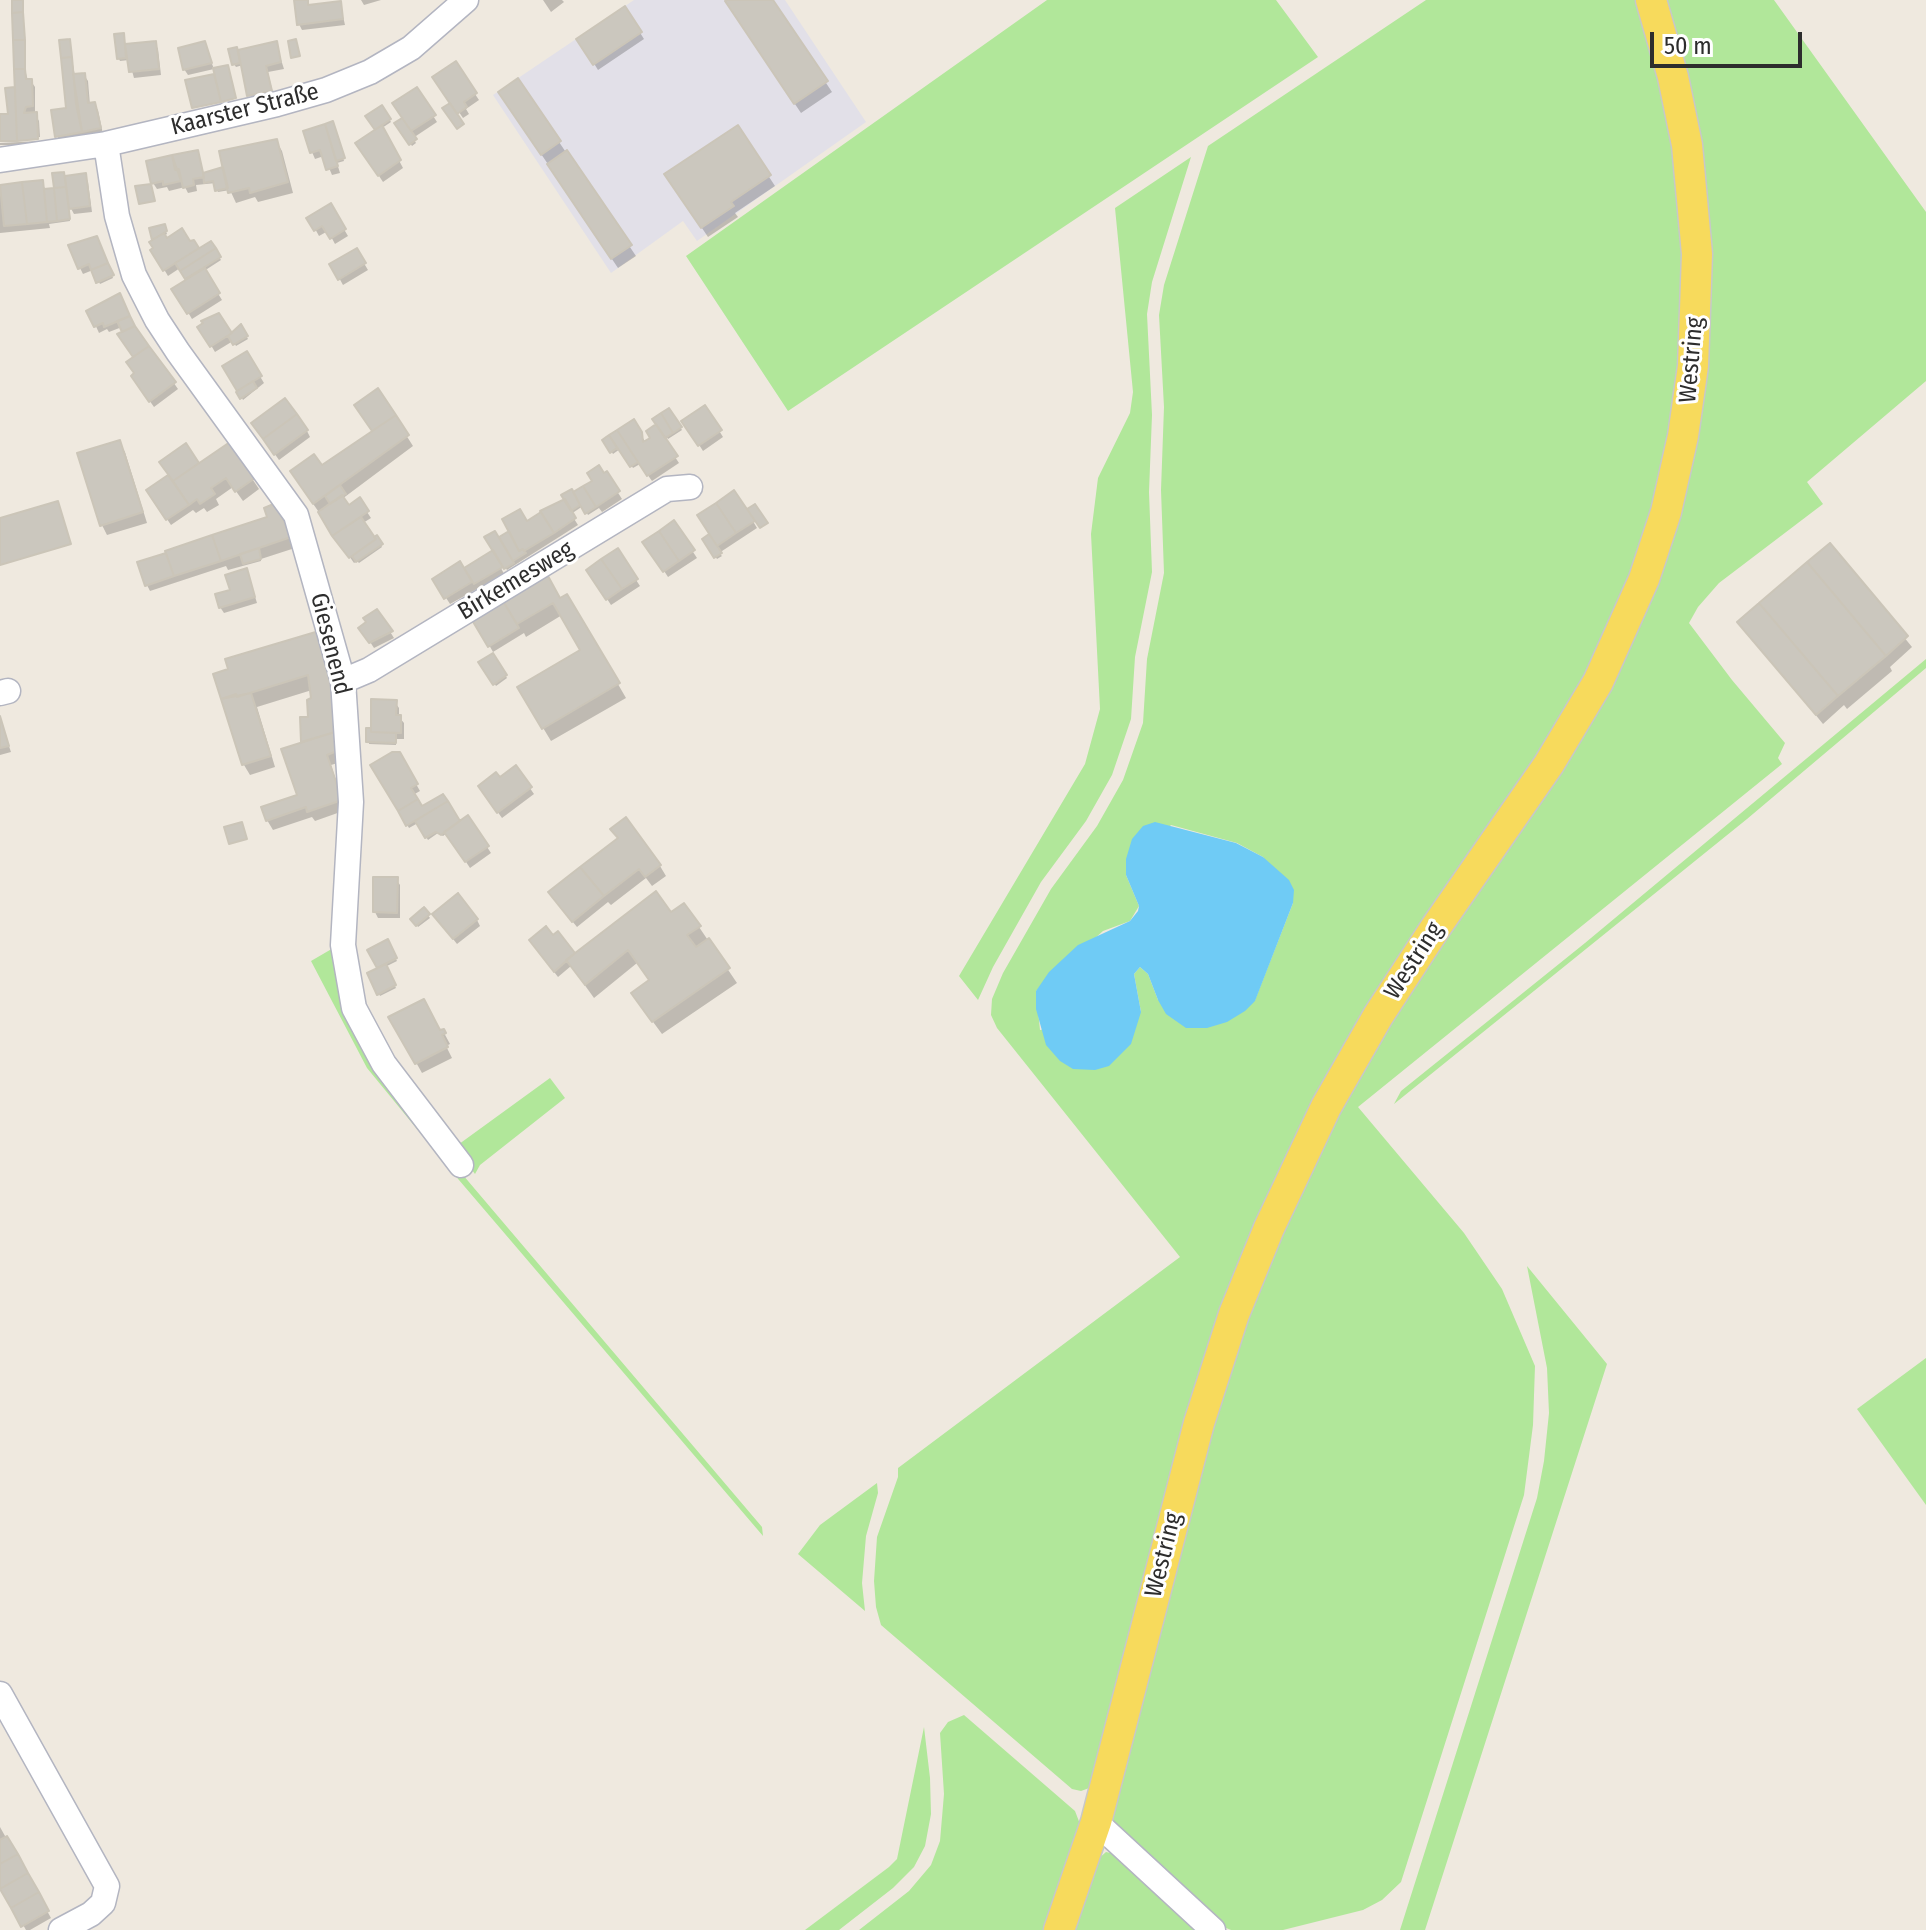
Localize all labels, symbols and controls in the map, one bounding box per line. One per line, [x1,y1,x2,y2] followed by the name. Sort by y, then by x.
[1654,16,1806,66] scale bar
[1664,32,1712,60] text: 50 m
[168,78,322,142] street label: Kaarster Straße
[1674,316,1710,404] street label: Westring
[453,535,579,627] street label: Birkemesweg
[303,590,357,698] street label: Giesenend
[1378,917,1450,1005] street label: Westring
[1140,1510,1188,1600] street label: Westring

